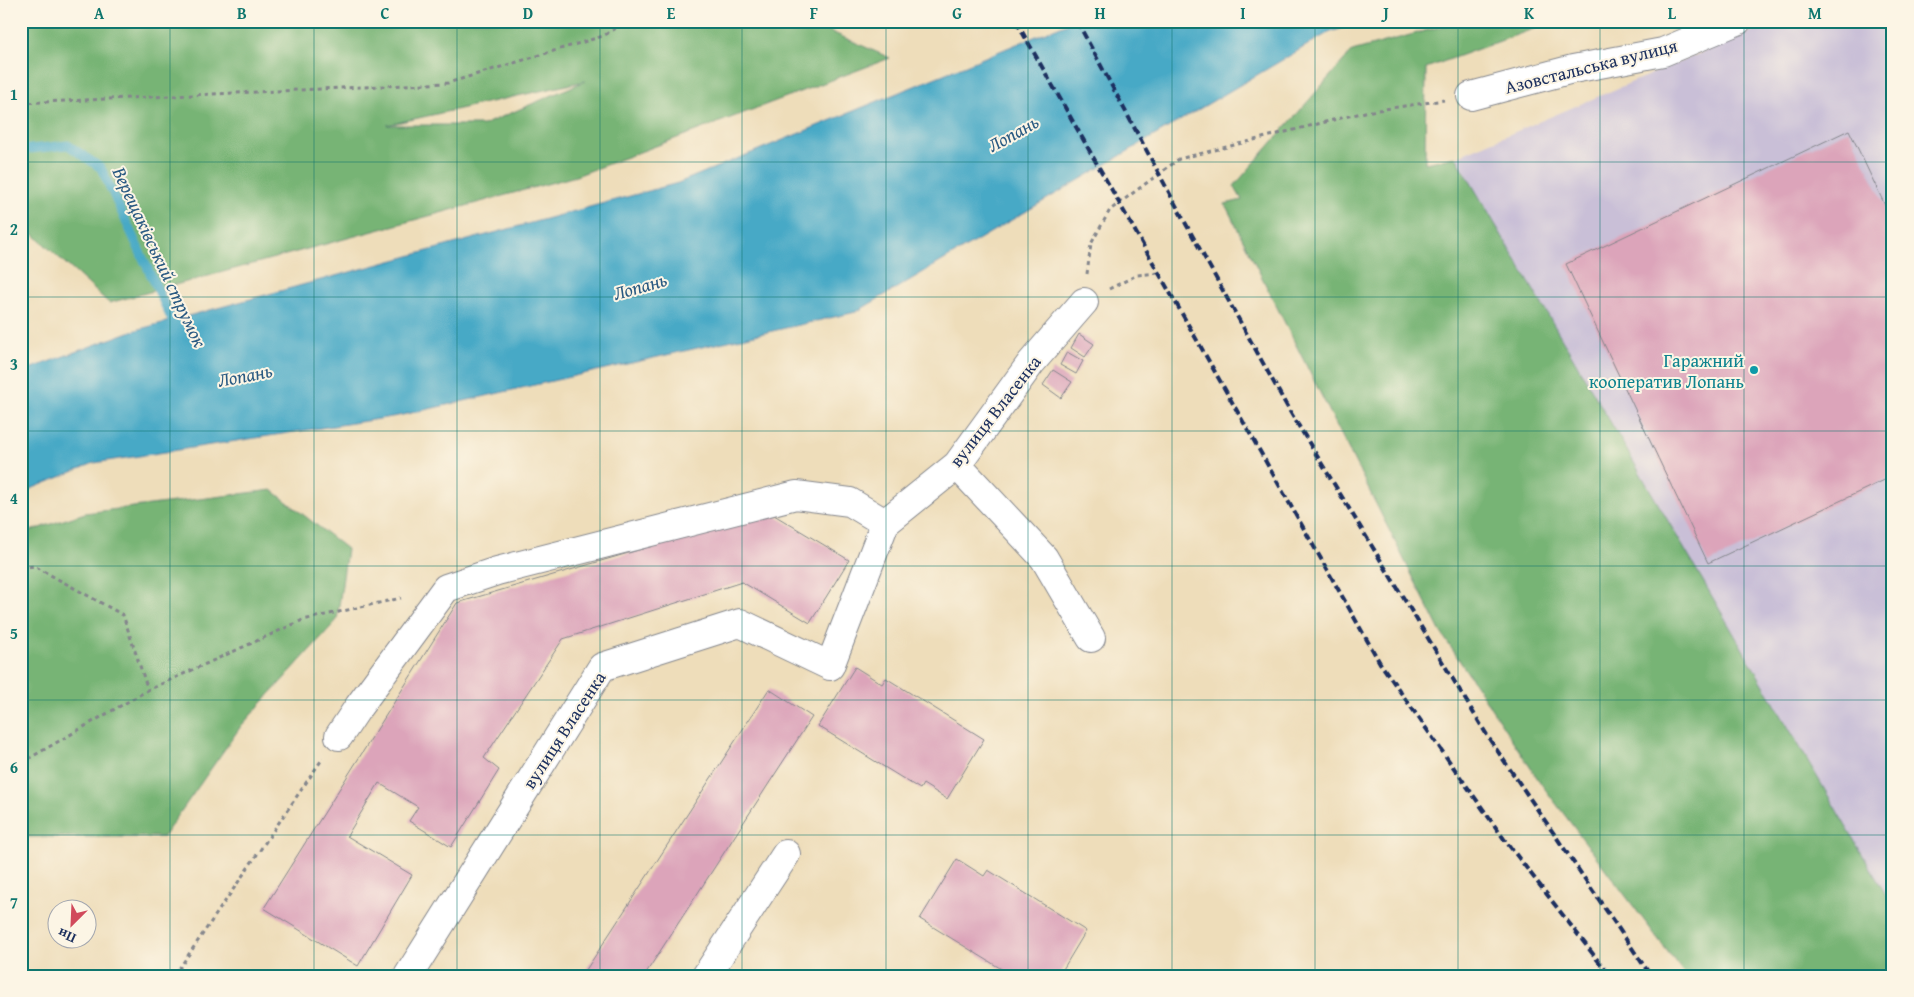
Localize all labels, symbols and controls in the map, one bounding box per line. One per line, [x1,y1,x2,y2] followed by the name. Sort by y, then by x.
[94,1,105,25] text: A
[237,1,247,25] text: B
[380,1,390,25] text: C
[523,1,533,25] text: D
[667,1,676,25] text: E
[810,1,818,25] text: F
[952,1,962,25] text: G
[1094,1,1106,25] text: H
[1240,1,1246,25] text: I
[1380,1,1389,25] text: J
[1524,1,1535,25] text: K
[1668,1,1677,25] text: L
[1808,1,1822,25] text: M
[1502,32,1680,100] street label: Азовстальська вулиця
[10,82,18,106] text: 1
[982,107,1044,159] water label: Лопань
[105,161,214,352] water label: Верещаківський струмок
[10,217,18,241] text: 2
[610,265,670,307] water label: Лопань
[1589,347,1744,395] place label: Гаражний кооператив Лопань
[943,349,1048,473] street label: вулиця Власенка
[10,352,18,376] text: 3
[215,356,275,394] water label: Лопань
[1748,364,1760,376] marker: Гаражний кооператив Лопань
[10,486,18,510] text: 4
[10,621,18,645] text: 5
[516,666,612,794] street label: вулиця Власенка
[10,755,18,779] text: 6
[10,890,18,914] text: 7
[48,900,98,950] north arrow
[54,923,79,949] text: Пн

